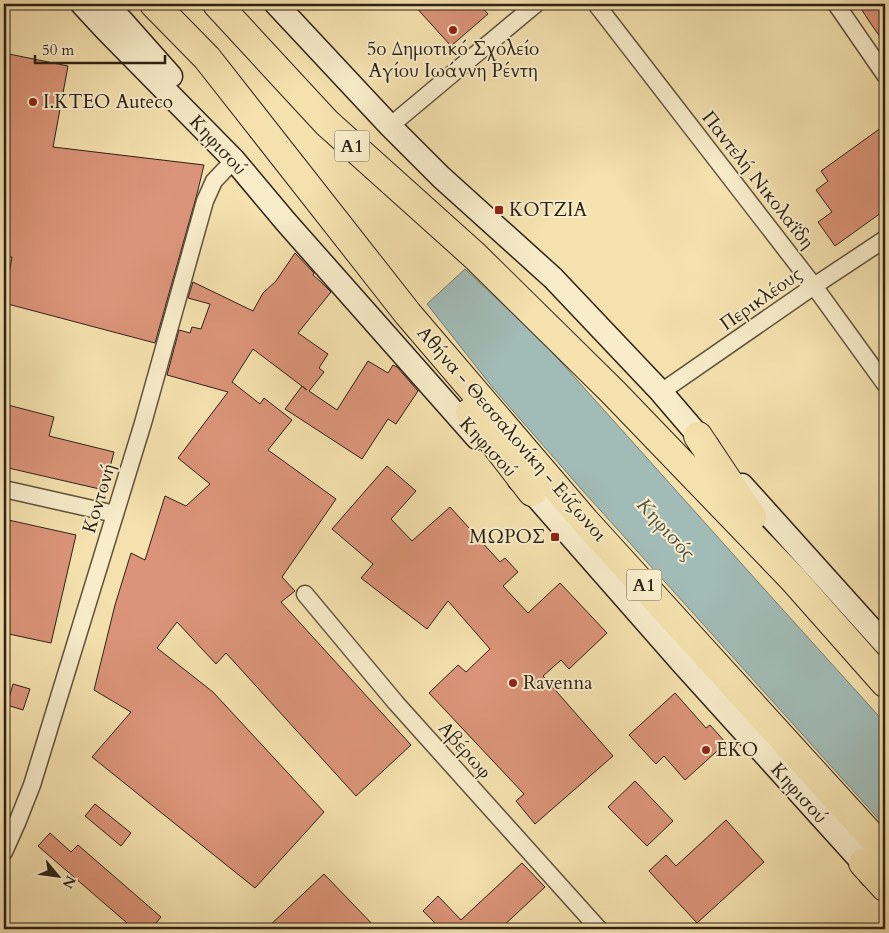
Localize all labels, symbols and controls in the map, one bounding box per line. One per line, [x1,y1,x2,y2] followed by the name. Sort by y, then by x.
[447,24,459,36] marker: 5ο Δημοτικό Σχολείο Αγίου Ιωάννη Ρέντη
[35,32,165,64] scale bar
[367,36,539,84] place label: 5ο Δημοτικό Σχολείο Αγίου Ιωάννη Ρέντη
[42,40,74,60] text: 50 m
[43,89,173,115] place label: Ι.ΚΤΕΟ Auteco
[27,96,39,108] marker: Ι.ΚΤΕΟ Auteco
[696,106,820,254] street label: Παντελή Νικολαΐδη
[183,109,253,181] street label: Κηφισού
[334,130,370,162] road number: Α1
[509,197,588,223] place label: ΚΟΤΖΙΑ
[493,204,505,216] marker: ΚΟΤΖΙΑ
[715,261,807,337] street label: Περικλέους
[411,321,613,547] street label: Αθήνα - Θεσσαλονίκη - Εύζωνοι
[453,411,523,483] street label: Κηφισού
[76,460,122,536] street label: Κοντονή
[631,492,702,567] water label: Κηφισός
[469,524,545,550] place label: ΜΩΡΟΣ
[549,531,561,543] marker: ΜΩΡΟΣ
[626,570,662,600] road number: Α1
[523,670,592,696] place label: Ravenna
[507,677,519,689] marker: Ravenna
[432,716,498,784] street label: Αβέρωφ
[716,737,758,763] place label: EKO
[700,744,712,756] marker: EKO
[765,757,833,829] street label: Κηφισού
[32,850,82,900] north arrow
[58,872,80,892] text: N

